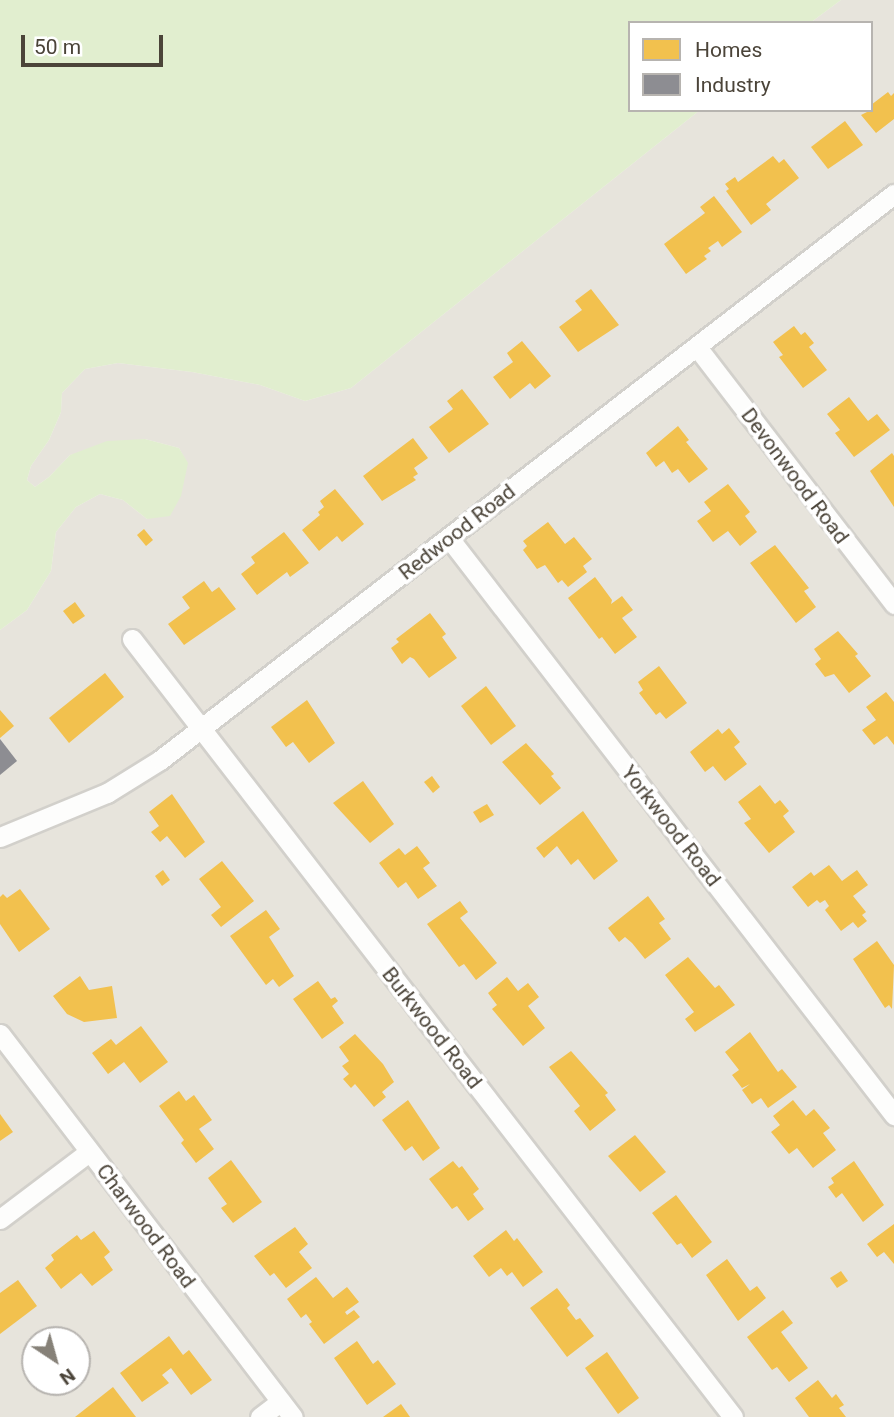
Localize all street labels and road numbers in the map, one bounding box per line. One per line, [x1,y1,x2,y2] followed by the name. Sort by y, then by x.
[736,403,854,549] street label: Devonwood Road
[394,479,520,585] street label: Redwood Road
[616,760,726,892] street label: Yorkwood Road
[377,962,487,1094] street label: Burkwood Road
[91,1159,201,1293] street label: Charwood Road

